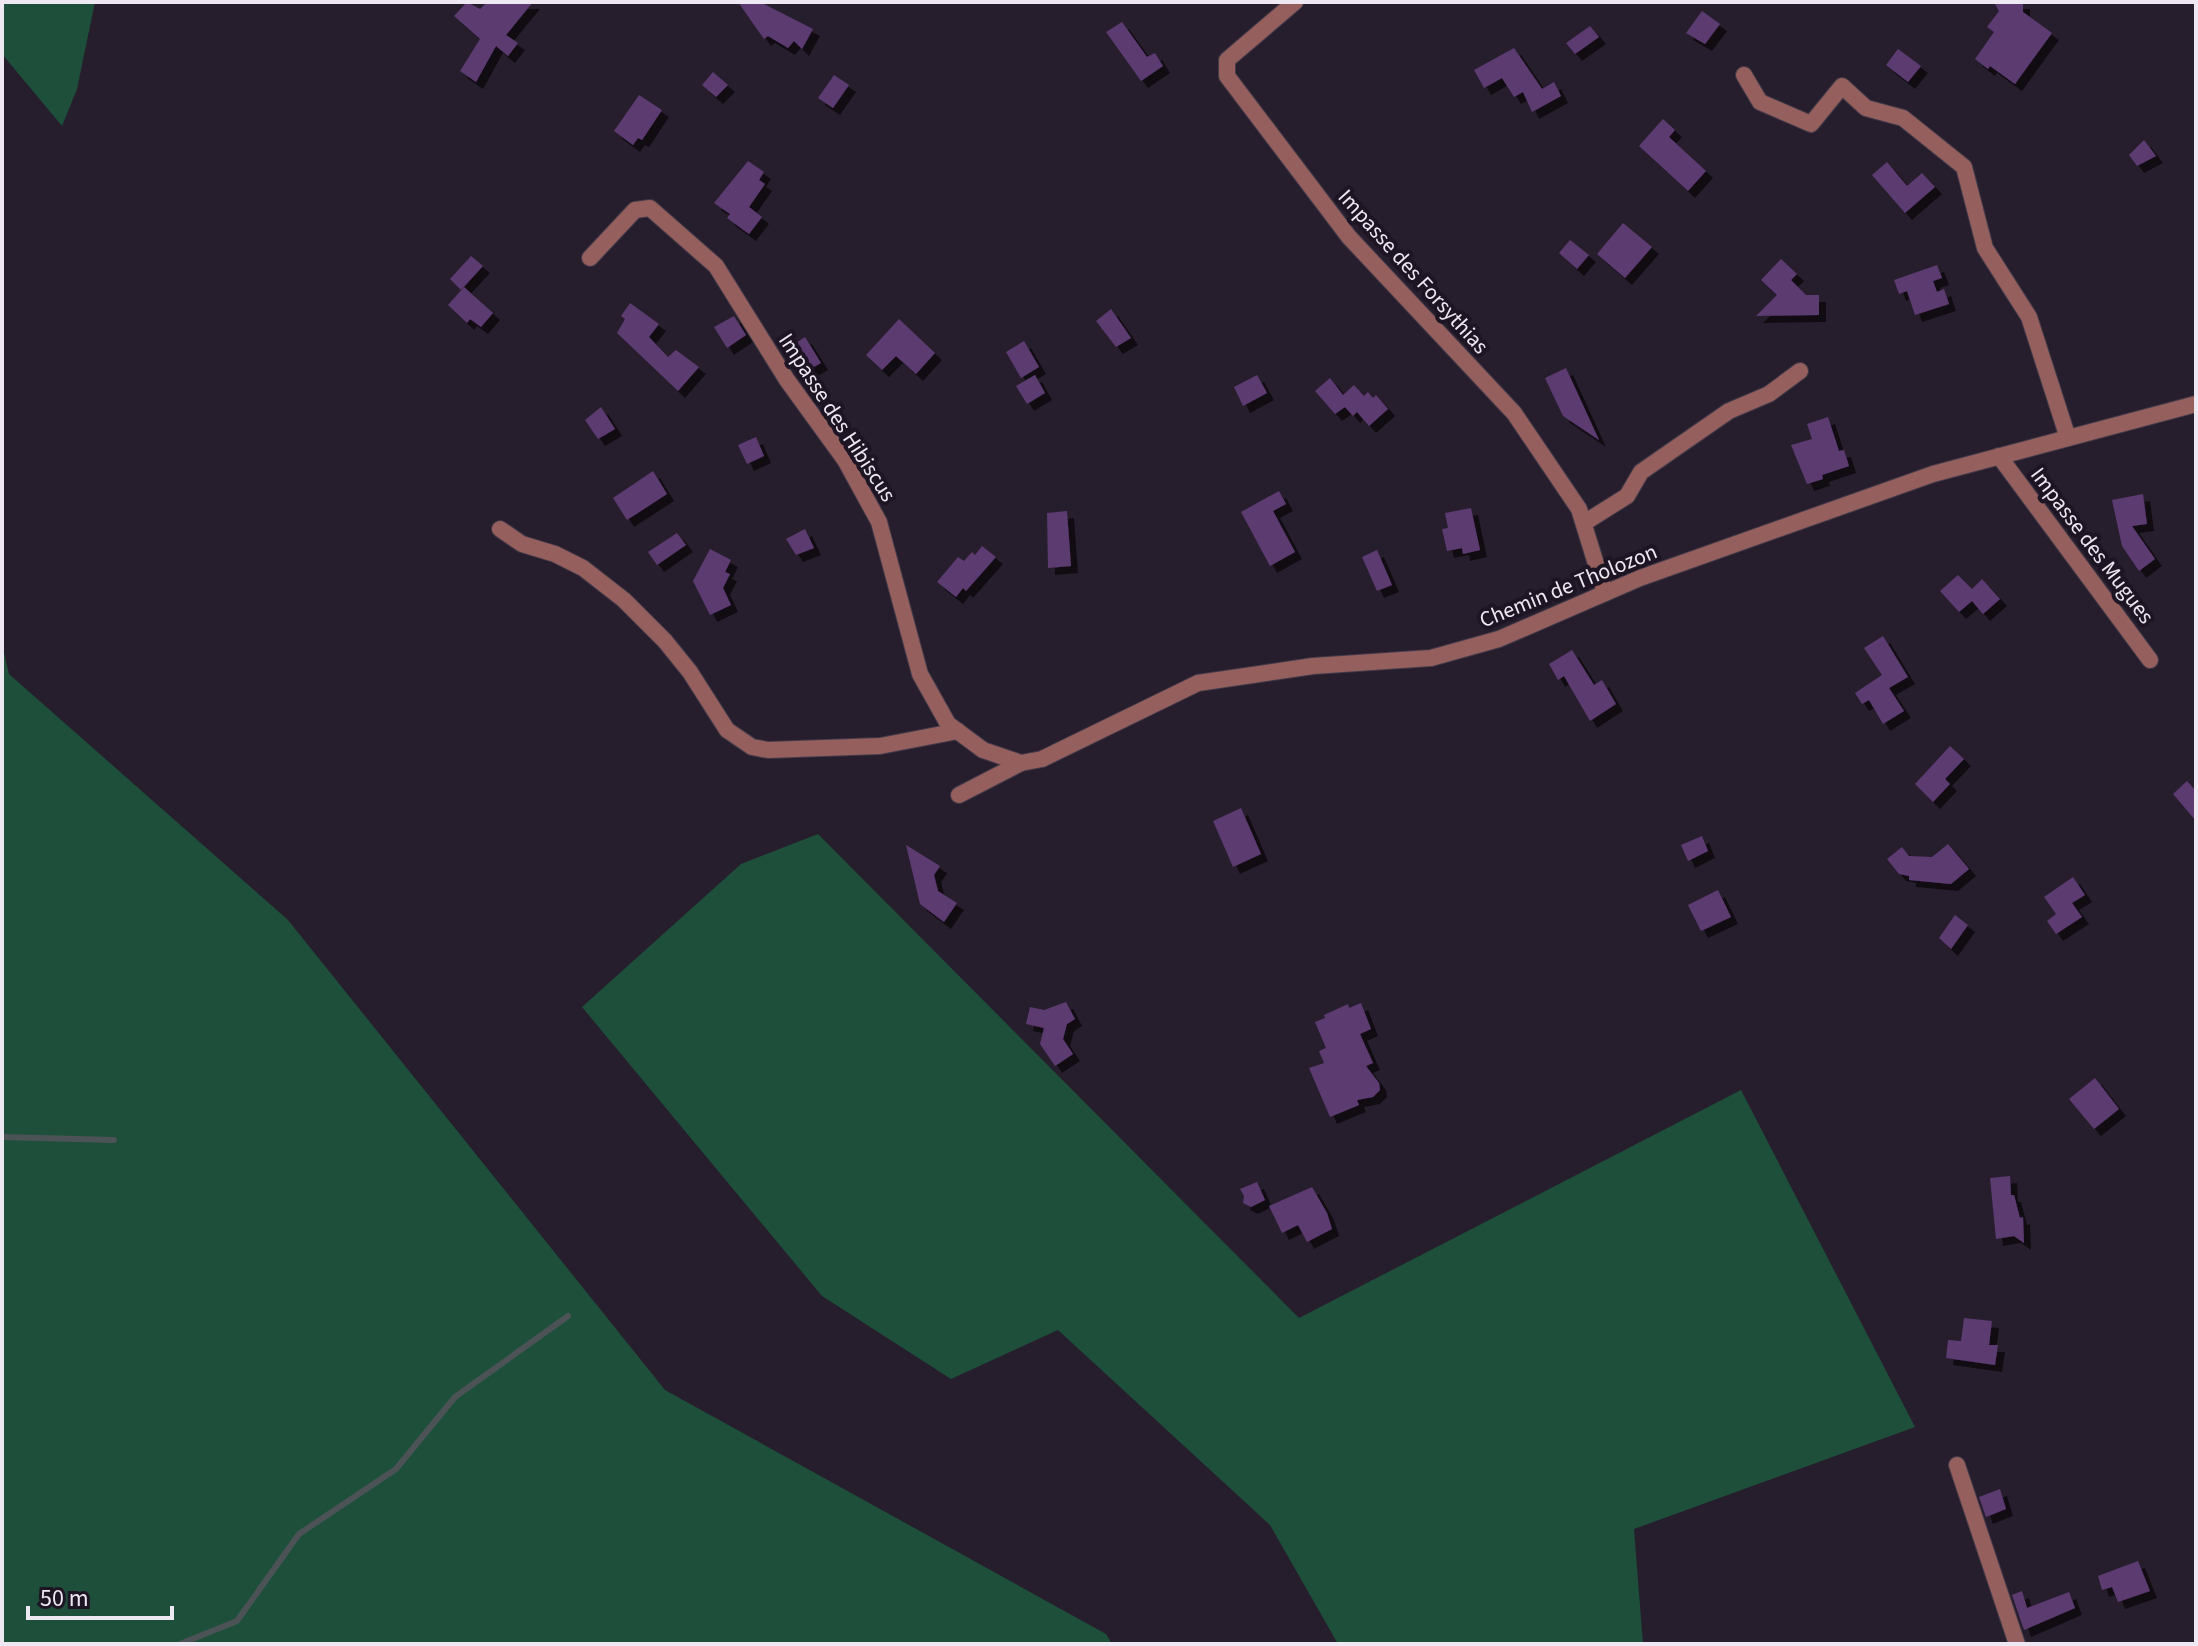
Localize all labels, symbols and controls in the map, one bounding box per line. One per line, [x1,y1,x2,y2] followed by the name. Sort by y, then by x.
[1330,182,1496,361] street label: Impasse des Forsythias
[771,327,904,508] street label: Impasse des Hibiscus
[2023,461,2162,631] street label: Impasse des Mugues
[1475,536,1662,636] street label: Chemin de Tholozon
[28,1570,172,1620] scale bar
[40,1581,89,1616] text: 50 m

